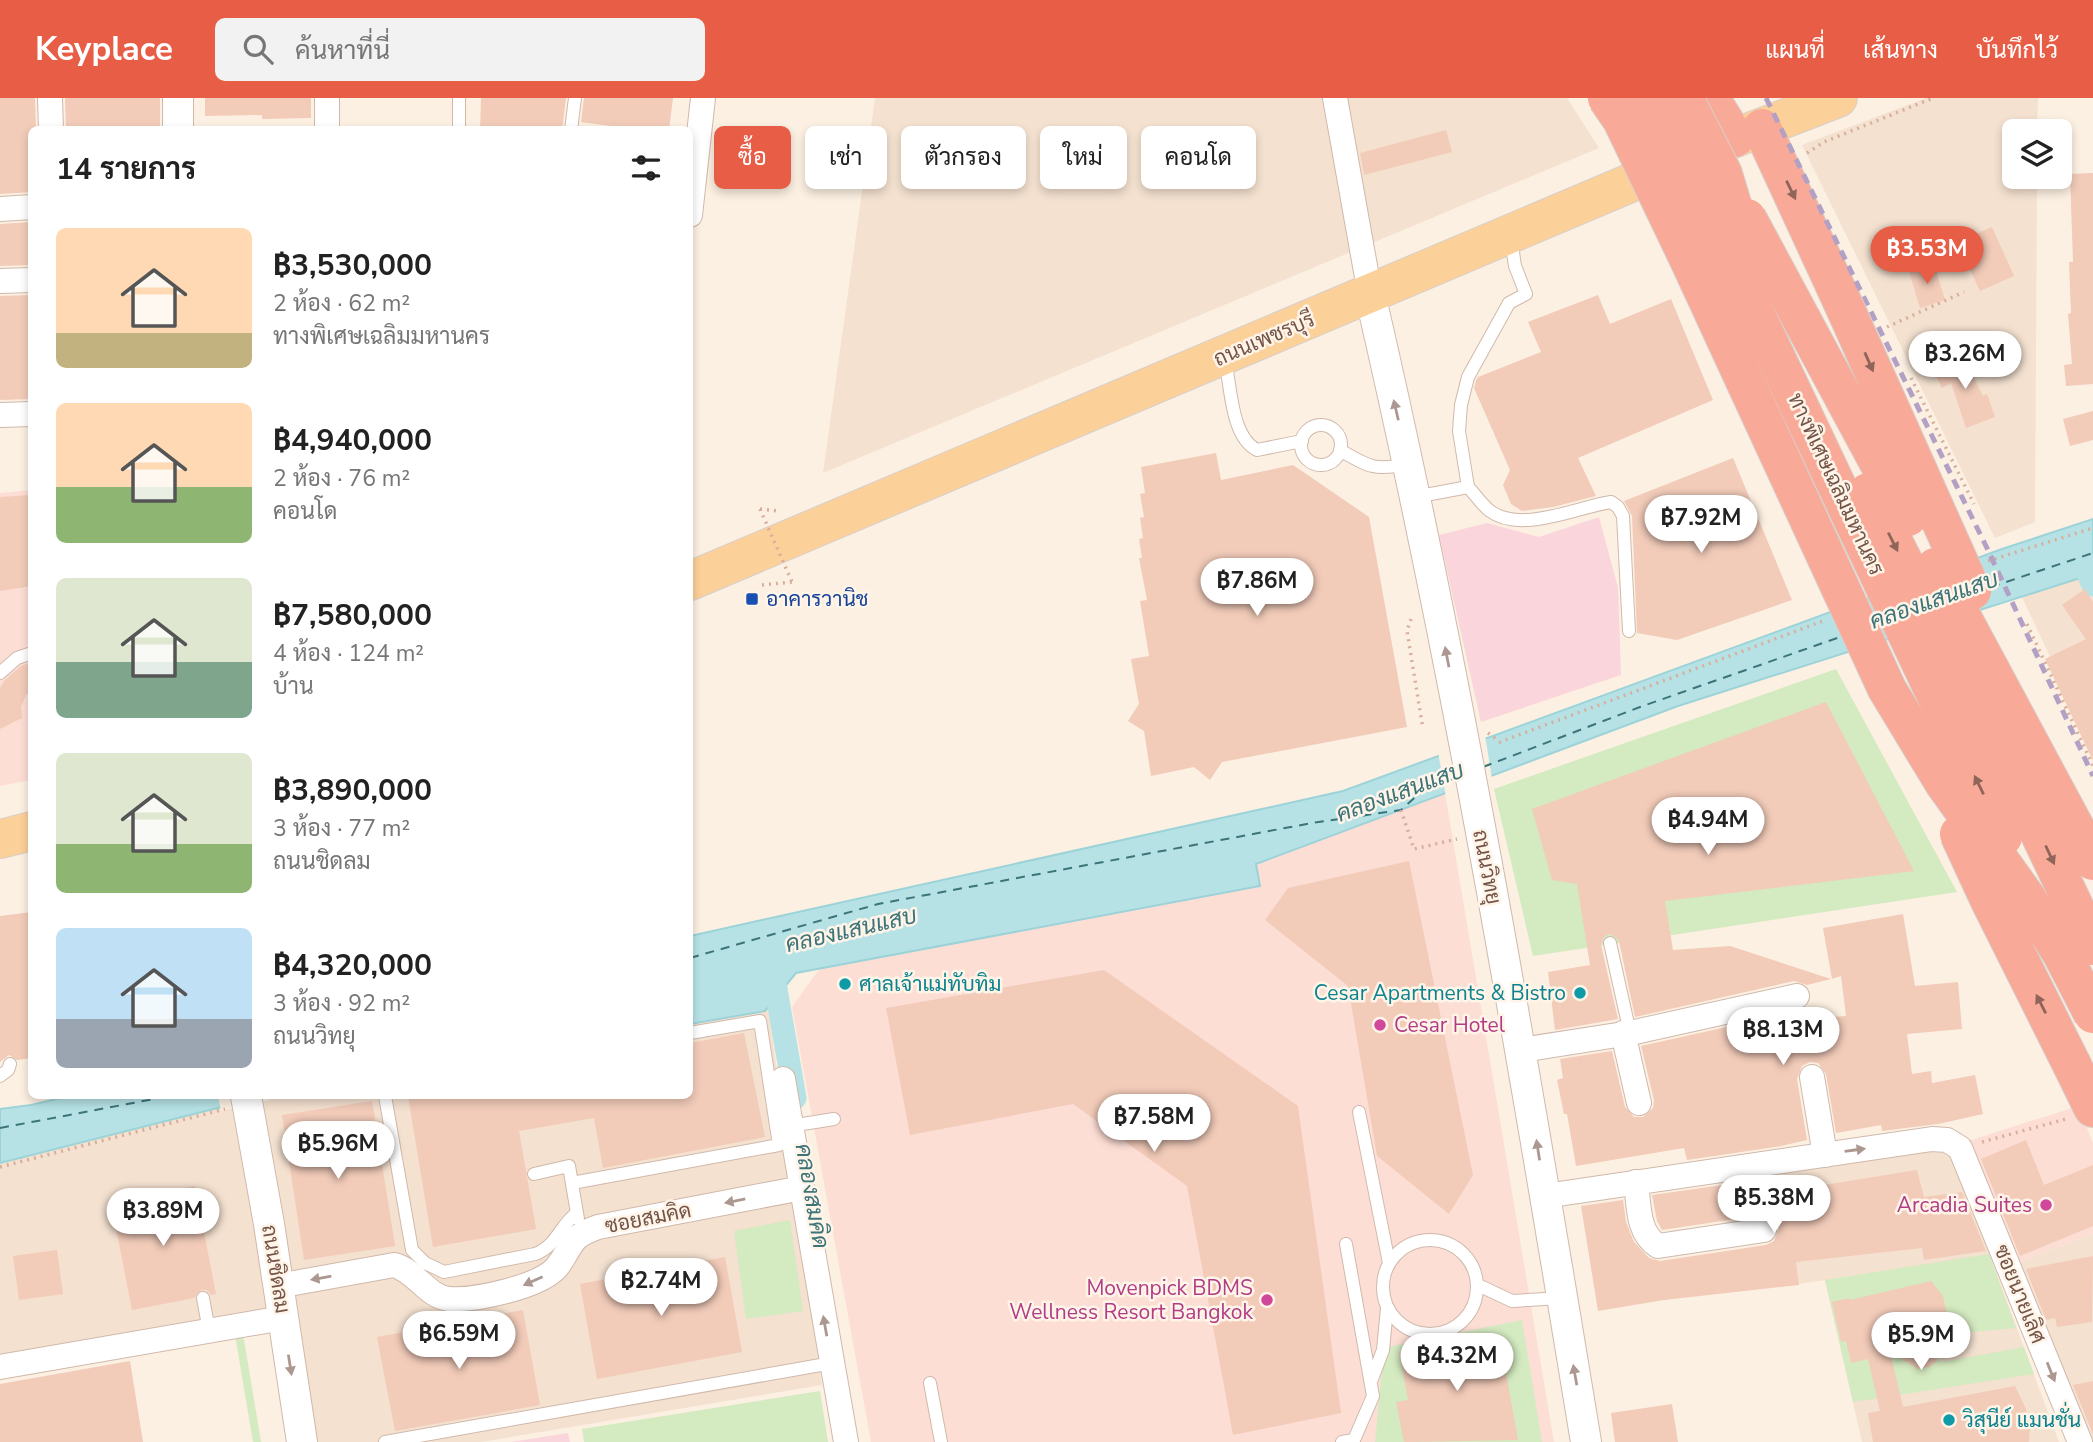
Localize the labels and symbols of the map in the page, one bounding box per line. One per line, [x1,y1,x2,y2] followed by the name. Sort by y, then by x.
[1785,180,1797,200] one-way arrow
[1870,226,1984,286] pin: ฿3.53M
[1209,305,1319,373] street label: ถนนเพชรบุรี
[1908,331,2022,391] pin: ฿3.26M
[1864,351,1875,372] one-way arrow
[1781,388,1891,580] street label: ทางพิเศษเฉลิมมหานคร
[1391,399,1402,421] one-way arrow
[1644,496,1758,555] pin: ฿7.92M
[1888,532,1899,552] one-way arrow
[1200,559,1314,618] pin: ฿7.86M
[1866,563,2003,636] water label: คลองแสนแสบ
[766,585,869,613] place label: อาคารวานิช
[744,591,760,607] marker: อาคารวานิช
[1441,646,1452,668] one-way arrow
[1332,754,1468,829] water label: คลองแสนแสบ
[1973,775,1985,795] one-way arrow
[1651,798,1765,857] pin: ฿4.94M
[1466,827,1508,907] street label: ถนนวิทยุ
[2044,845,2055,865] one-way arrow
[782,900,920,960] water label: คลองแสนแสบ
[859,970,1001,998] place label: ศาลเจ้าแม่ทับทิม
[837,976,853,992] marker: ศาลเจ้าแม่ทับทิม
[1314,979,1566,1007] place label: Cesar Apartments & Bistro
[1572,985,1588,1001] marker: Cesar Apartments & Bistro
[2036,994,2047,1014] one-way arrow
[1726,1007,1840,1067] pin: ฿8.13M
[1394,1011,1506,1039] place label: Cesar Hotel
[1372,1017,1388,1033] marker: Cesar Hotel
[1097,1094,1211,1154] pin: ฿7.58M
[281,1122,395,1181] pin: ฿5.96M
[1532,1139,1543,1161] one-way arrow
[788,1141,836,1251] water label: คลองสมคิด
[1844,1145,1866,1156] one-way arrow
[1717,1176,1831,1235] pin: ฿5.38M
[106,1188,220,1248] pin: ฿3.89M
[1897,1191,2032,1219] place label: Arcadia Suites
[724,1195,746,1206] one-way arrow
[602,1196,694,1240] street label: ซอยสมคิด
[2038,1197,2054,1213] marker: Arcadia Suites
[255,1223,297,1315] street label: ถนนชิดลม
[1988,1240,2052,1348] street label: ซอยนายเลิศ
[604,1258,718,1318] pin: ฿2.74M
[310,1273,332,1284] one-way arrow
[1009,1274,1253,1326] place label: Movenpick BDMS Wellness Resort Bangkok
[523,1275,543,1287] one-way arrow
[1259,1292,1275,1308] marker: Movenpick BDMS Wellness Resort Bangkok
[402,1312,516,1371] pin: ฿6.59M
[1872,1312,1970,1372] pin: ฿5.9M
[820,1315,831,1337] one-way arrow
[1400,1334,1514,1393] pin: ฿4.32M
[285,1354,296,1376] one-way arrow
[2046,1362,2057,1383] one-way arrow
[1569,1364,1580,1386] one-way arrow
[1963,1401,2081,1434] place label: วิสุนีย์ แมนชั่น
[1941,1412,1957,1428] marker: วิสุนีย์ แมนชั่น

